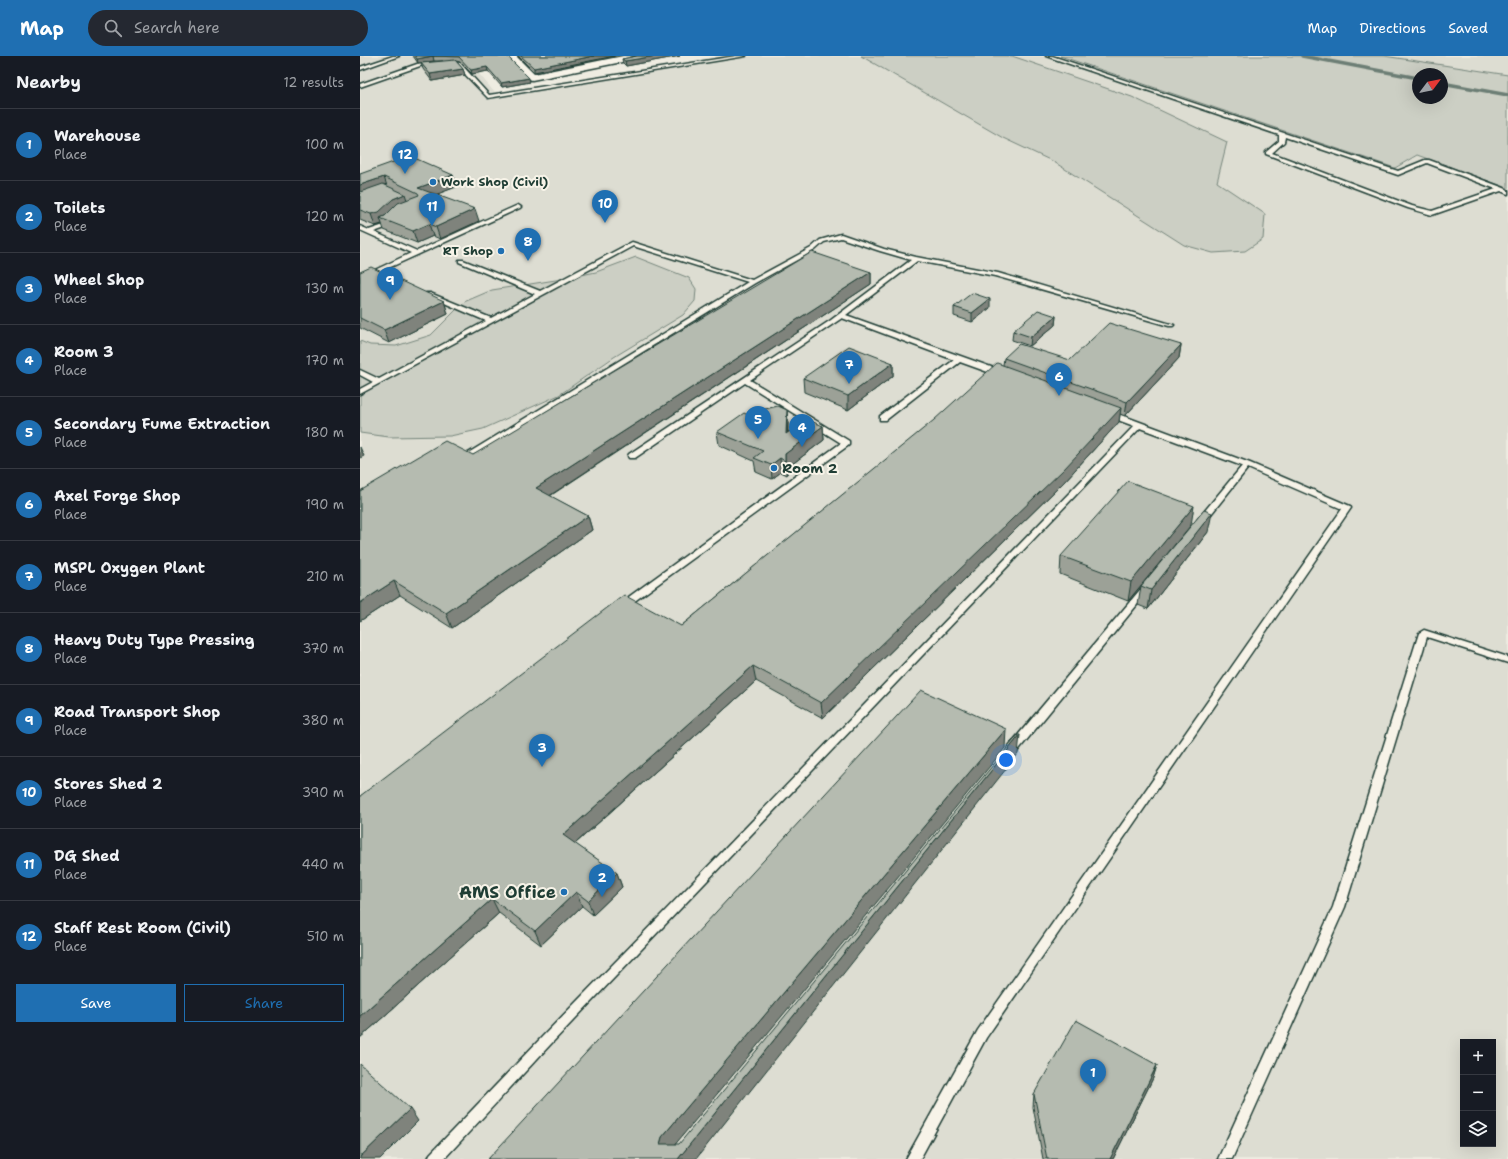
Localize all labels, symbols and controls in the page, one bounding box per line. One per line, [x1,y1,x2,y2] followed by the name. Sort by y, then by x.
[88,10,368,46] search box
[20,16,64,41] text: Map
[102,17,124,39] icon: search
[134,18,220,38] text: Search here
[1308,19,1338,37] text: Map
[1360,19,1426,37] text: Directions
[1448,19,1488,37] text: Saved
[1412,68,1448,104] north arrow
[16,71,81,93] text: Nearby
[283,74,344,91] text: 12 results
[54,126,141,146] text: Warehouse
[26,136,32,153] text: 1
[305,136,344,153] text: 100 m
[392,141,418,174] pin: 12
[54,146,87,163] text: Place
[441,174,548,190] place label: Work Shop (Civil)
[428,177,438,187] marker: Work Shop (Civil)
[592,190,618,223] pin: 10
[419,193,445,226] pin: 11
[54,198,105,218] text: Toilets
[24,208,34,225] text: 2
[306,208,344,225] text: 120 m
[54,218,87,235] text: Place
[515,228,541,261] pin: 8
[443,243,493,259] place label: RT Shop
[496,246,506,256] marker: RT Shop
[377,267,403,300] pin: 9
[54,270,144,290] text: Wheel Shop
[24,280,34,297] text: 3
[306,280,344,297] text: 130 m
[54,290,87,307] text: Place
[54,342,114,362] text: Room 3
[836,351,862,384] pin: 7
[24,352,34,369] text: 4
[306,352,344,369] text: 170 m
[54,362,87,379] text: Place
[1046,363,1072,396] pin: 6
[745,406,771,439] pin: 5
[54,414,270,434] text: Secondary Fume Extraction
[789,414,815,447] pin: 4
[25,424,33,441] text: 5
[305,424,344,441] text: 180 m
[54,434,87,451] text: Place
[782,459,838,477] place label: Room 2
[769,463,779,473] marker: Room 2
[54,486,180,506] text: Axel Forge Shop
[24,496,34,513] text: 6
[305,496,344,513] text: 190 m
[54,506,87,523] text: Place
[54,558,205,578] text: MSPL Oxygen Plant
[24,568,34,585] text: 7
[306,568,344,585] text: 210 m
[54,578,87,595] text: Place
[54,630,254,650] text: Heavy Duty Type Pressing
[24,640,34,657] text: 8
[302,640,344,657] text: 370 m
[54,650,87,667] text: Place
[54,702,220,722] text: Road Transport Shop
[24,712,34,729] text: 9
[302,712,344,729] text: 380 m
[54,722,87,739] text: Place
[529,734,555,767] pin: 3
[996,750,1016,770] your location
[54,774,162,794] text: Stores Shed 2
[22,784,36,801] text: 10
[302,784,344,801] text: 390 m
[54,794,87,811] text: Place
[54,846,120,866] text: DG Shed
[23,856,35,873] text: 11
[302,856,344,873] text: 440 m
[589,864,615,897] pin: 2
[54,866,87,883] text: Place
[459,881,556,903] place label: AMS Office
[559,887,569,897] marker: AMS Office
[54,918,231,938] text: Staff Rest Room (Civil)
[22,928,36,945] text: 12
[307,928,344,945] text: 510 m
[54,938,87,955] text: Place
[16,984,176,1022] button: Save
[184,984,344,1022] button: Share
[1460,1039,1496,1147] map controls
[1460,1039,1496,1075] button: +
[1080,1059,1106,1092] pin: 1
[1460,1075,1496,1111] button: −
[1460,1111,1496,1147] button: layers

